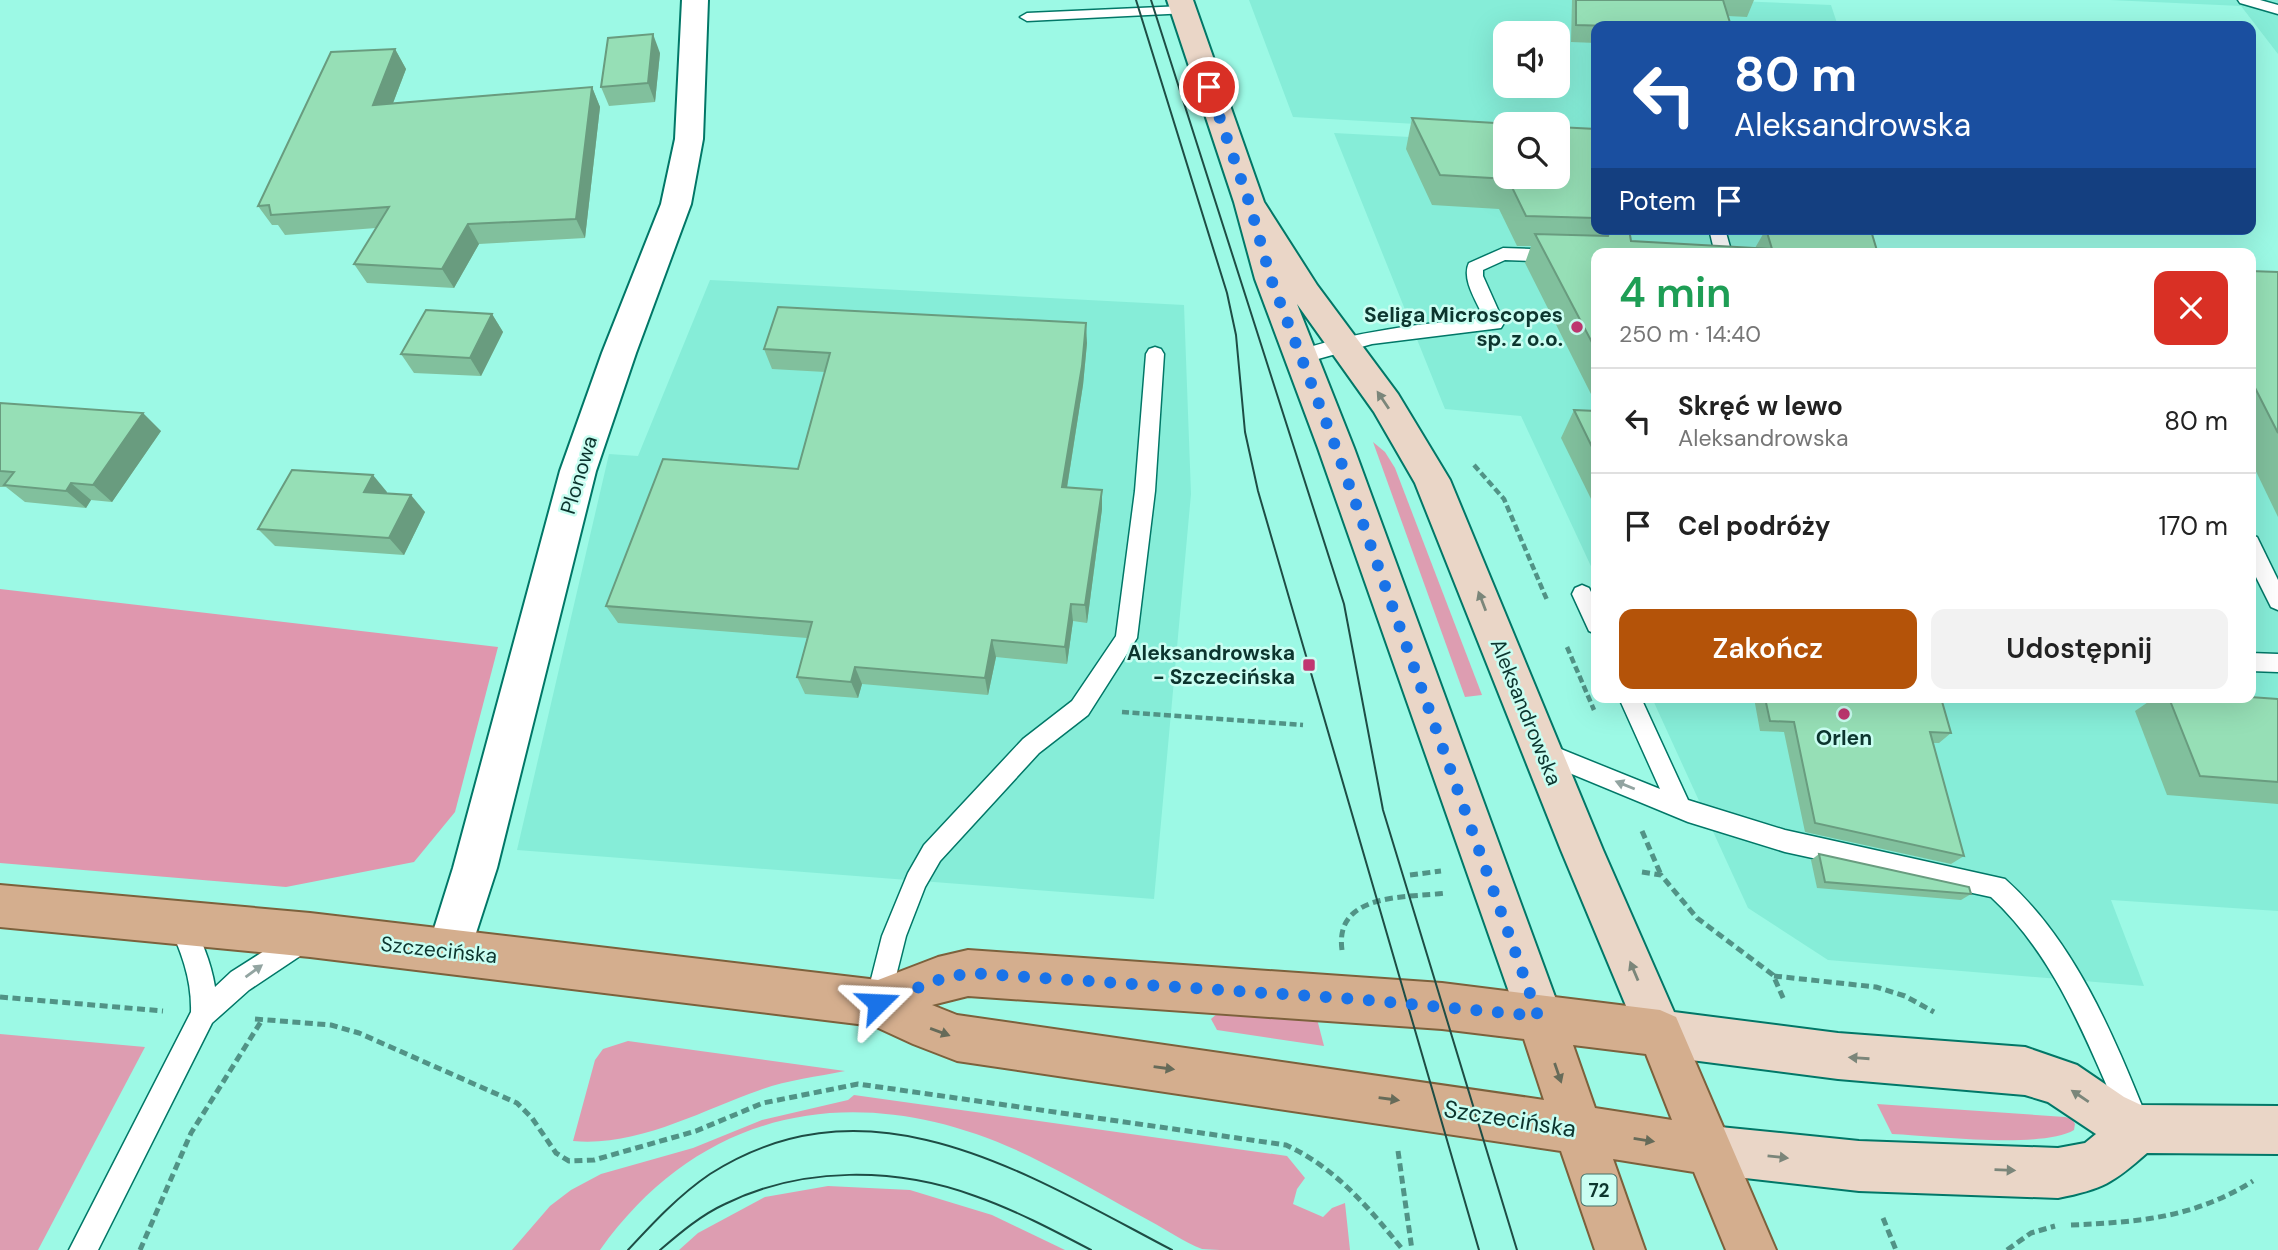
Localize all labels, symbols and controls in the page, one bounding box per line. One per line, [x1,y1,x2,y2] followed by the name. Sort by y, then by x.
[1493,21,1570,189] map controls
[1493,21,1570,98] button: sound
[1734,42,1857,106] text: 80 m
[1619,49,1710,140] icon: left
[1179,57,1239,117] pin
[1190,68,1228,106] icon: arrive
[1734,104,1971,146] text: Aleksandrowska
[1493,112,1570,189] button: search
[1710,182,1748,220] icon: arrive
[1619,184,1696,218] text: Potem
[1619,265,1731,320] text: 4 min
[2154,271,2228,345] button: close
[1364,301,1563,353] place label: Seliga Microscopes sp. z o.o.
[1569,319,1585,335] marker: Seliga Microscopes sp. z o.o.
[1619,319,1761,349] text: 250 m · 14:40
[1678,389,1843,423] text: Skręć w lewo
[1376,391,1390,409] one-way arrow
[1619,402,1657,440] icon: left
[2164,404,2228,438] text: 80 m
[1678,423,1848,453] text: Aleksandrowska
[554,432,604,518] street label: Plonowa
[1619,507,1657,545] icon: arrive
[1678,509,1831,543] text: Cel podróży
[2159,509,2228,543] text: 170 m
[1477,591,1488,612] one-way arrow
[1619,609,1917,689] button: Zakończ
[1931,609,2228,689] button: Udostępnij
[1484,635,1568,789] street label: Aleksandrowska
[1127,639,1295,691] place label: Aleksandrowska - Szczecińska
[1301,657,1317,673] marker: Aleksandrowska - Szczecińska
[1836,706,1852,722] marker: Orlen
[1816,724,1872,752] place label: Orlen
[1615,779,1636,790] one-way arrow
[379,930,499,970] street label: Szczecińska
[1628,960,1639,981] one-way arrow
[245,965,263,979] one-way arrow
[841,966,915,1040] position arrow
[929,1026,950,1037] one-way arrow
[1848,1052,1870,1063] one-way arrow
[1153,1062,1175,1073] one-way arrow
[1553,1063,1564,1084] one-way arrow
[2071,1089,2089,1103] one-way arrow
[1442,1093,1579,1144] street label: Szczecińska
[1378,1094,1400,1105] one-way arrow
[1633,1135,1655,1146] one-way arrow
[1767,1152,1789,1163] one-way arrow
[1994,1165,2016,1176] one-way arrow
[1582,1174,1616,1206] road number: 72

